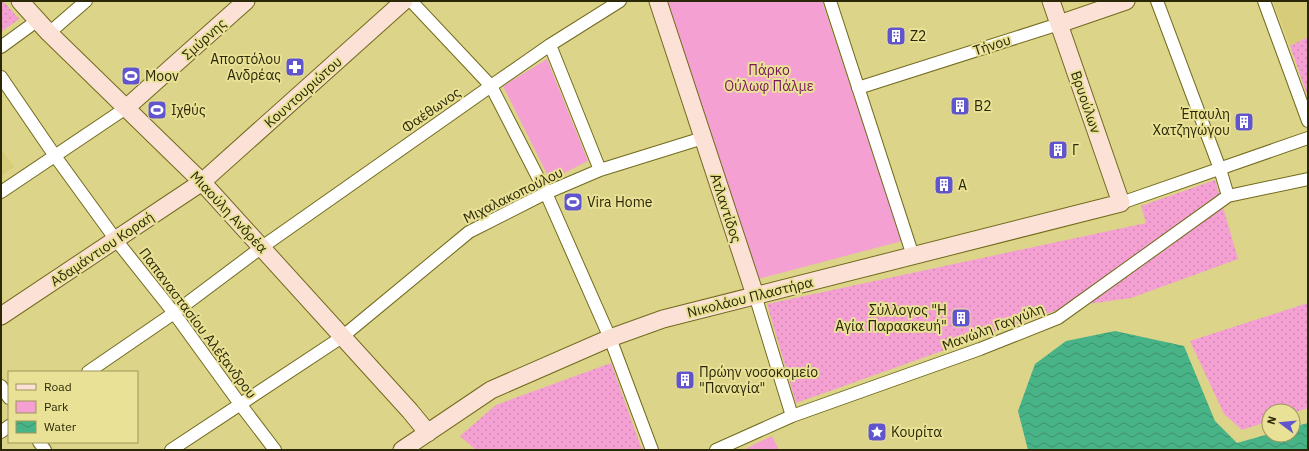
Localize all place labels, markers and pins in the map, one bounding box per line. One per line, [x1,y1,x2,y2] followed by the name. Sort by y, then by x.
[885,25,907,47] building icon: Ζ2
[910,27,927,45] place label: Ζ2
[210,50,281,84] place label: Αποστόλου Ανδρέας
[284,56,306,78] pharmacy icon: Αποστόλου Ανδρέας
[120,65,142,87] sports icon: Moov
[145,67,179,85] place label: Moov
[949,95,971,117] building icon: Β2
[974,97,992,115] place label: Β2
[146,99,168,121] sports icon: Ιχθύς
[171,101,206,119] place label: Ιχθύς
[1153,105,1230,139] place label: Έπαυλη Χατζηγώγου
[1233,111,1255,133] building icon: Έπαυλη Χατζηγώγου
[1047,139,1069,161] building icon: Γ
[1072,141,1079,159] place label: Γ
[933,174,955,196] building icon: Α
[958,176,967,194] place label: Α
[562,191,584,213] sports icon: Vira Home
[587,193,653,211] place label: Vira Home
[835,301,947,335] place label: Σύλλογος "Η Αγία Παρασκευή"
[950,307,972,329] building icon: Σύλλογος "Η Αγία Παρασκευή"
[699,363,818,397] place label: Πρώην νοσοκομείο "Παναγία"
[674,369,696,391] building icon: Πρώην νοσοκομείο "Παναγία"
[866,421,888,443] place icon: Κουρίτα
[891,423,942,441] place label: Κουρίτα

